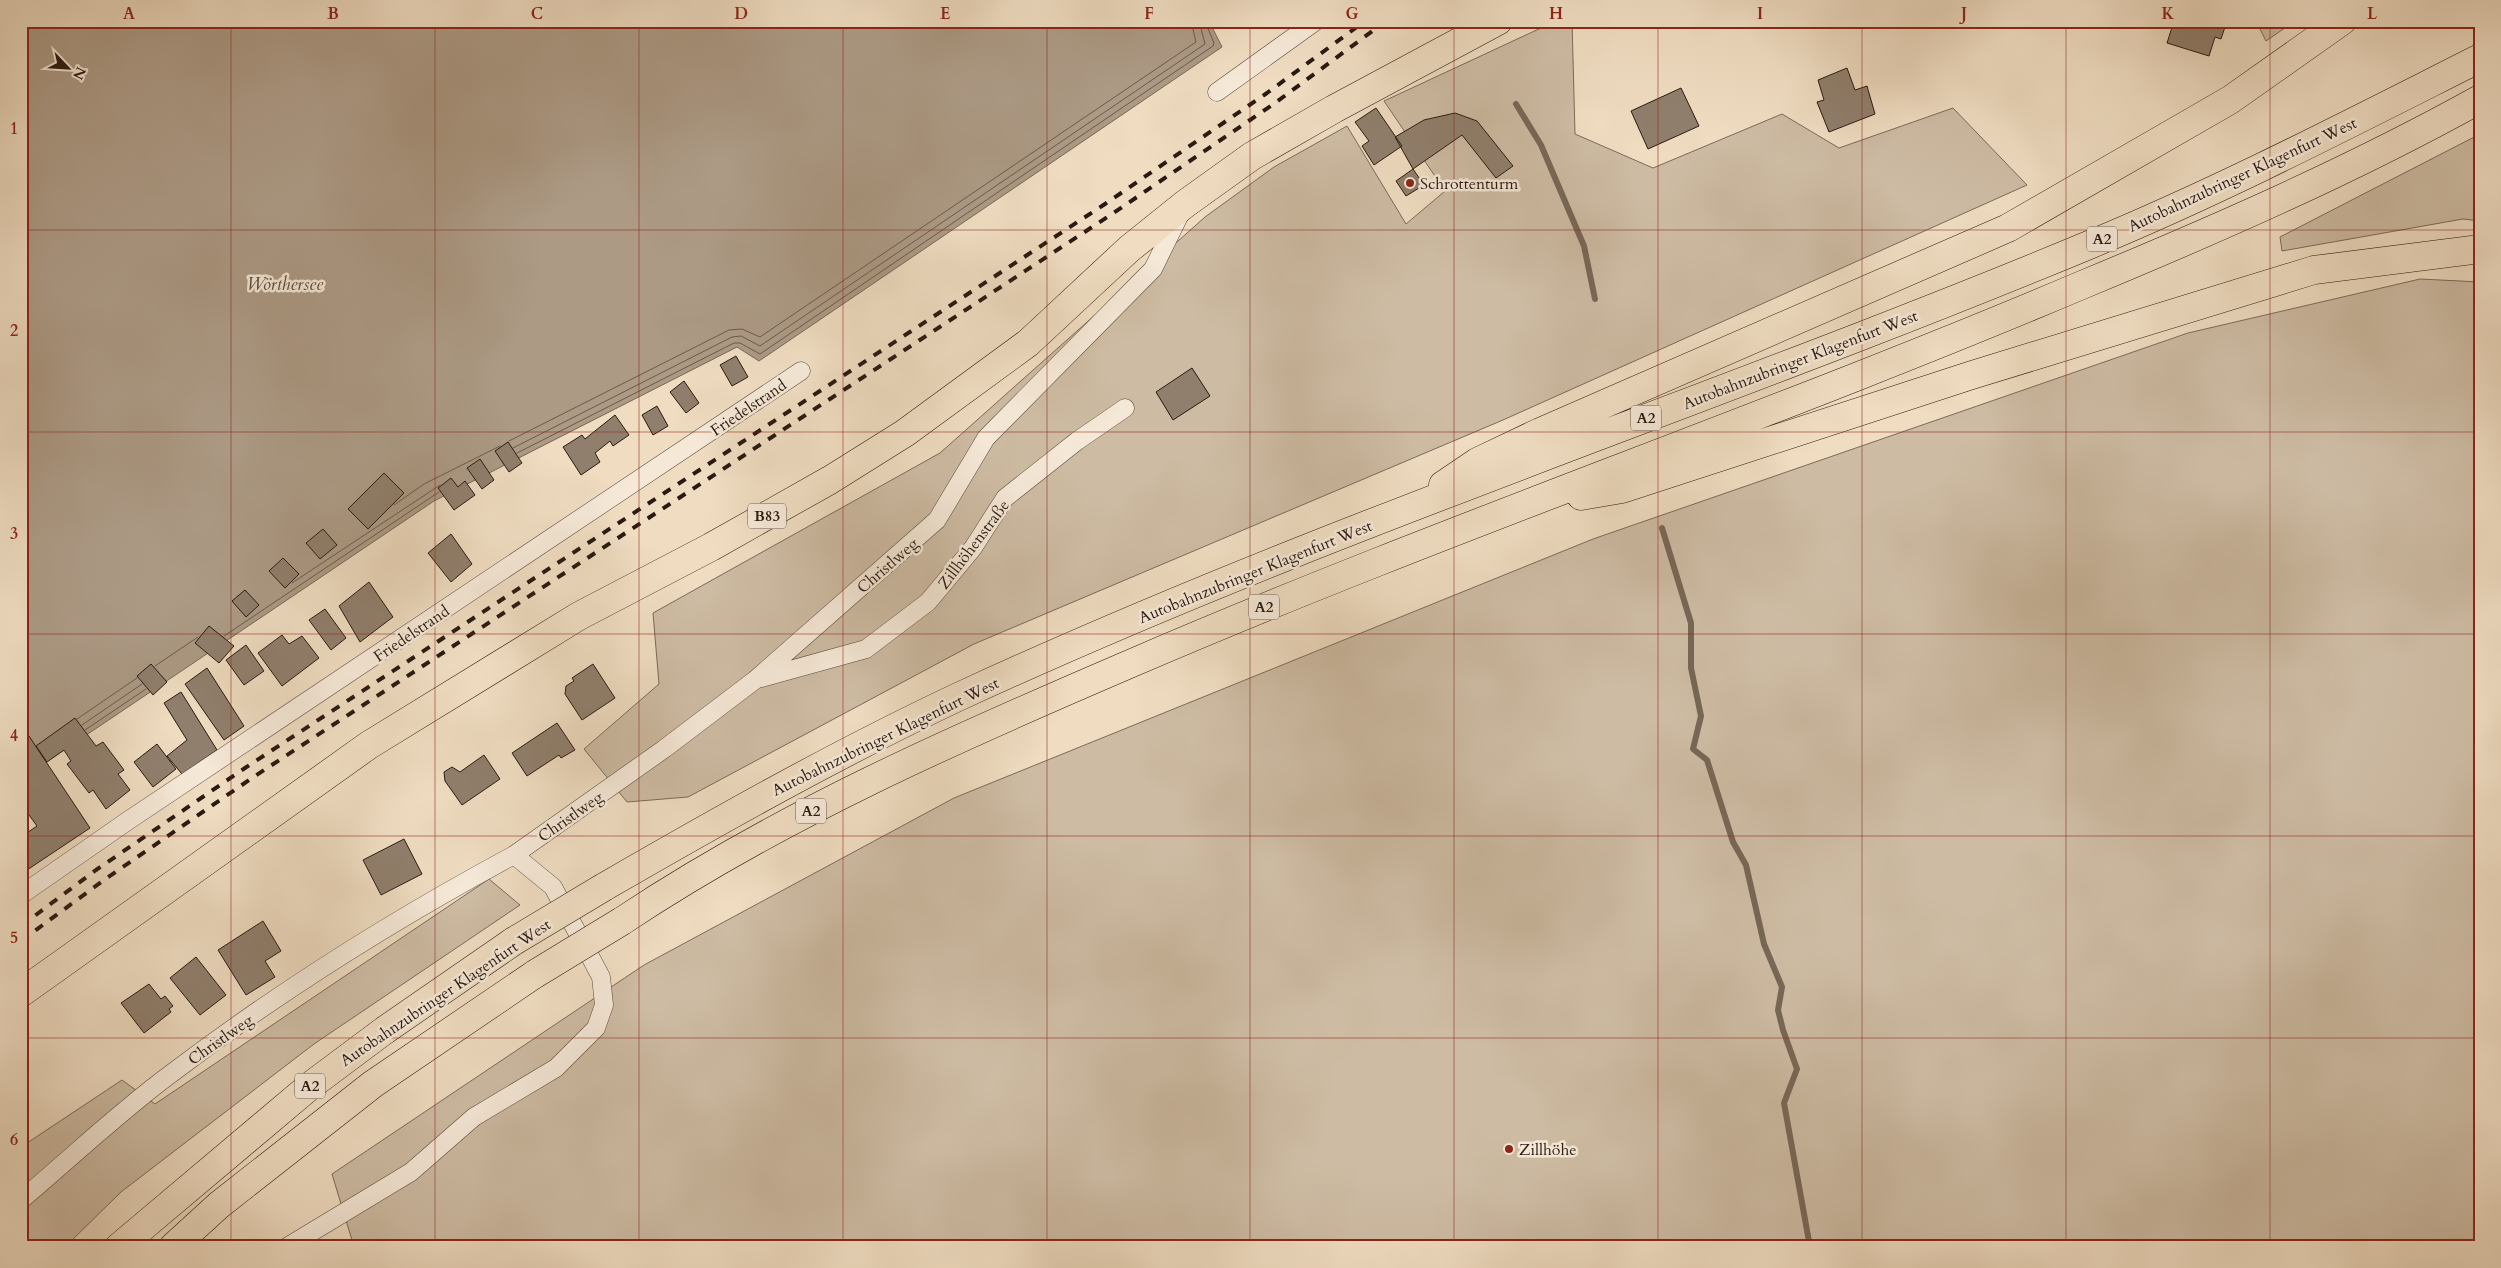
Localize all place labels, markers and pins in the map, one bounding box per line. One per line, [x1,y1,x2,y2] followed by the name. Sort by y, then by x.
[1420,173,1519,195] place label: Schrottenturm
[1404,177,1416,189] marker: Schrottenturm
[1519,1139,1577,1161] place label: Zillhöhe
[1503,1143,1515,1155] marker: Zillhöhe

